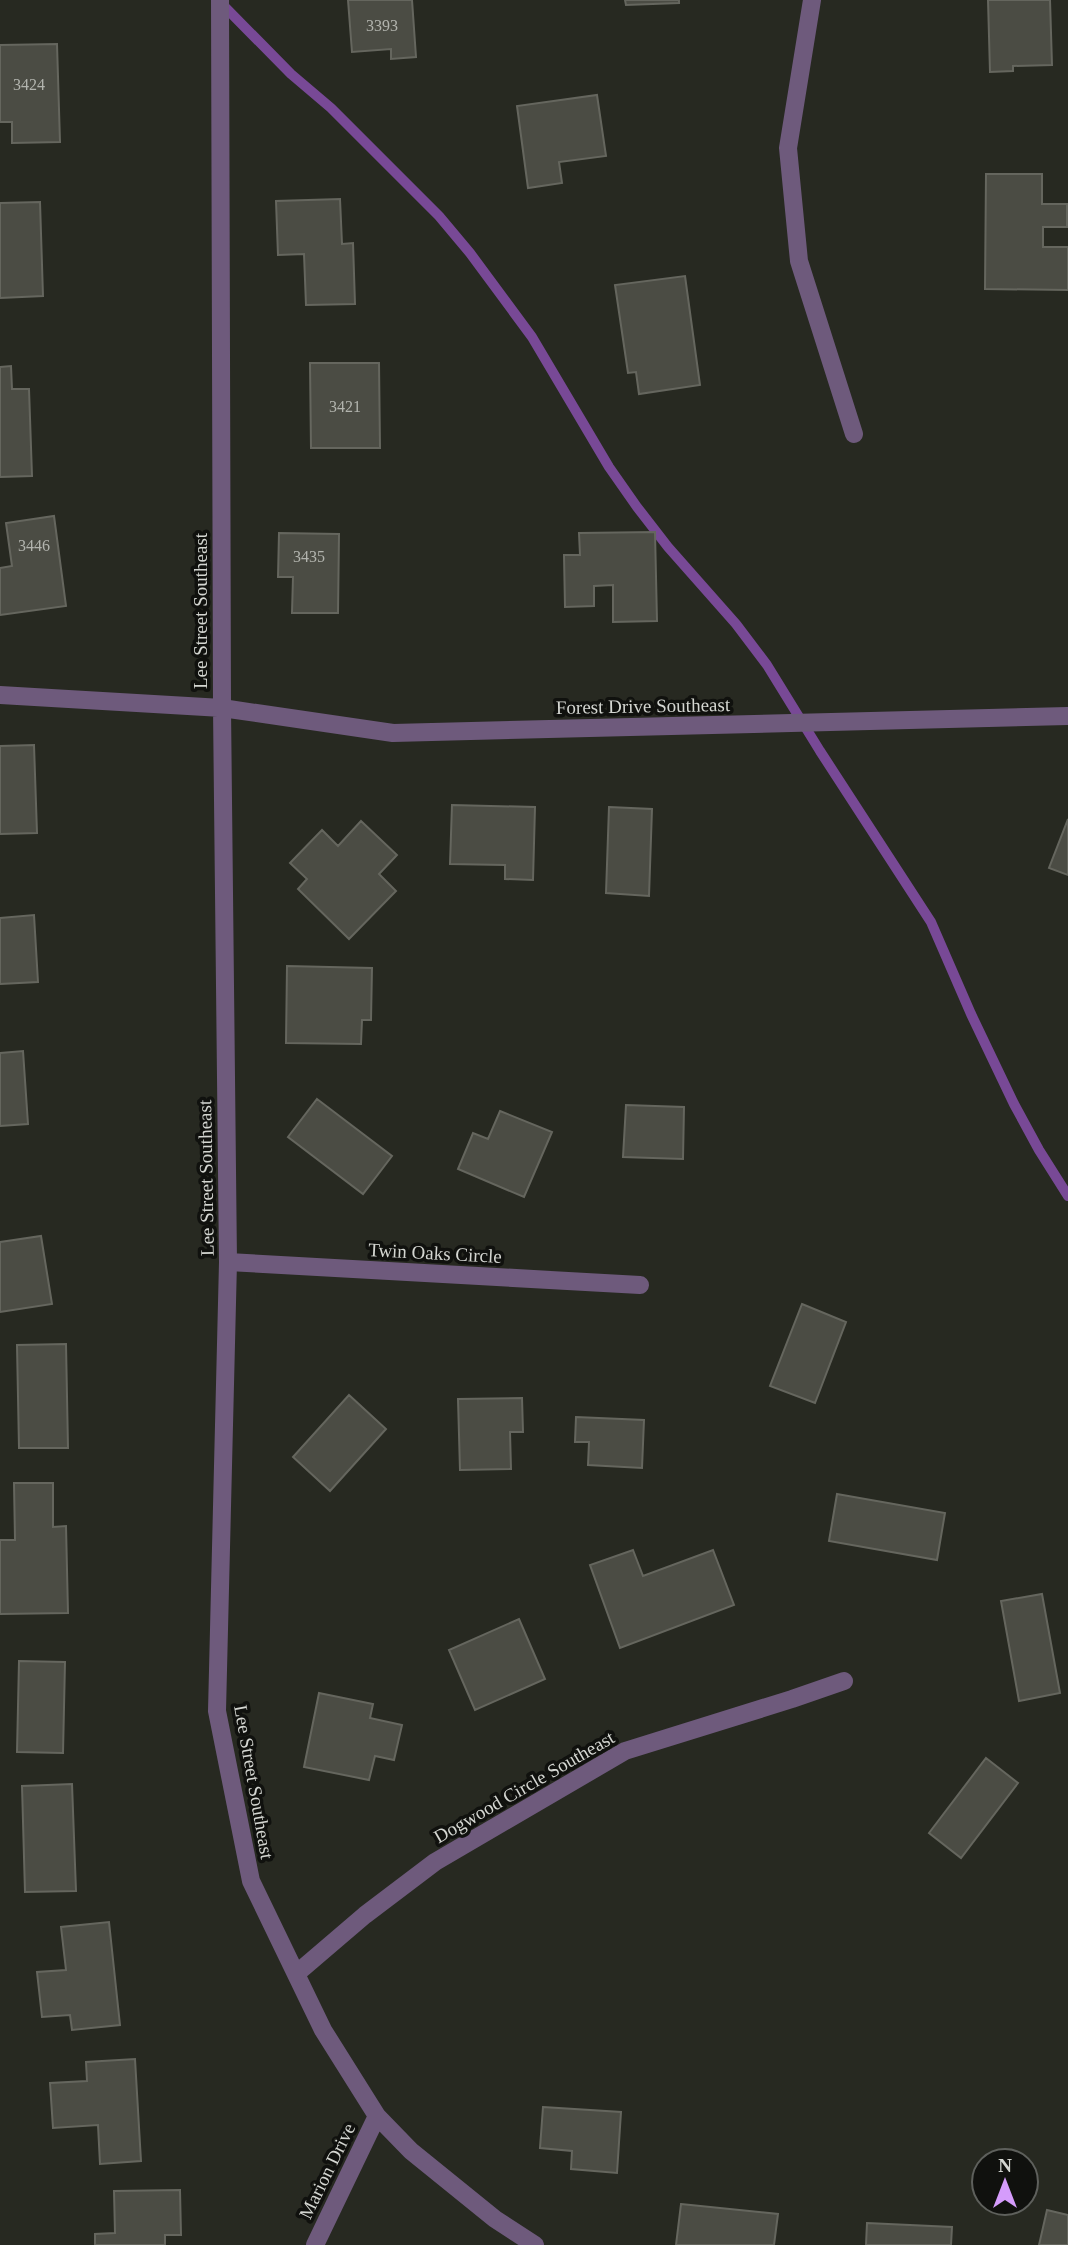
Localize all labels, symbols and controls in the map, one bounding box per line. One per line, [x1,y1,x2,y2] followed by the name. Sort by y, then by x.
[366,17,398,34] house number: 3393
[13,76,45,93] house number: 3424
[329,398,361,415] house number: 3421
[190,532,211,689] street label: Lee Street Southeast
[18,537,50,554] house number: 3446
[293,548,325,565] house number: 3435
[556,694,731,718] street label: Forest Drive Southeast
[194,1099,218,1256] street label: Lee Street Southeast
[368,1239,502,1267] street label: Twin Oaks Circle
[230,1703,278,1861] street label: Lee Street Southeast
[430,1726,619,1847] street label: Dogwood Circle Southeast
[295,2120,359,2222] street label: Marion Drive
[970,2147,1040,2217] north arrow
[998,2155,1012,2176] text: N

